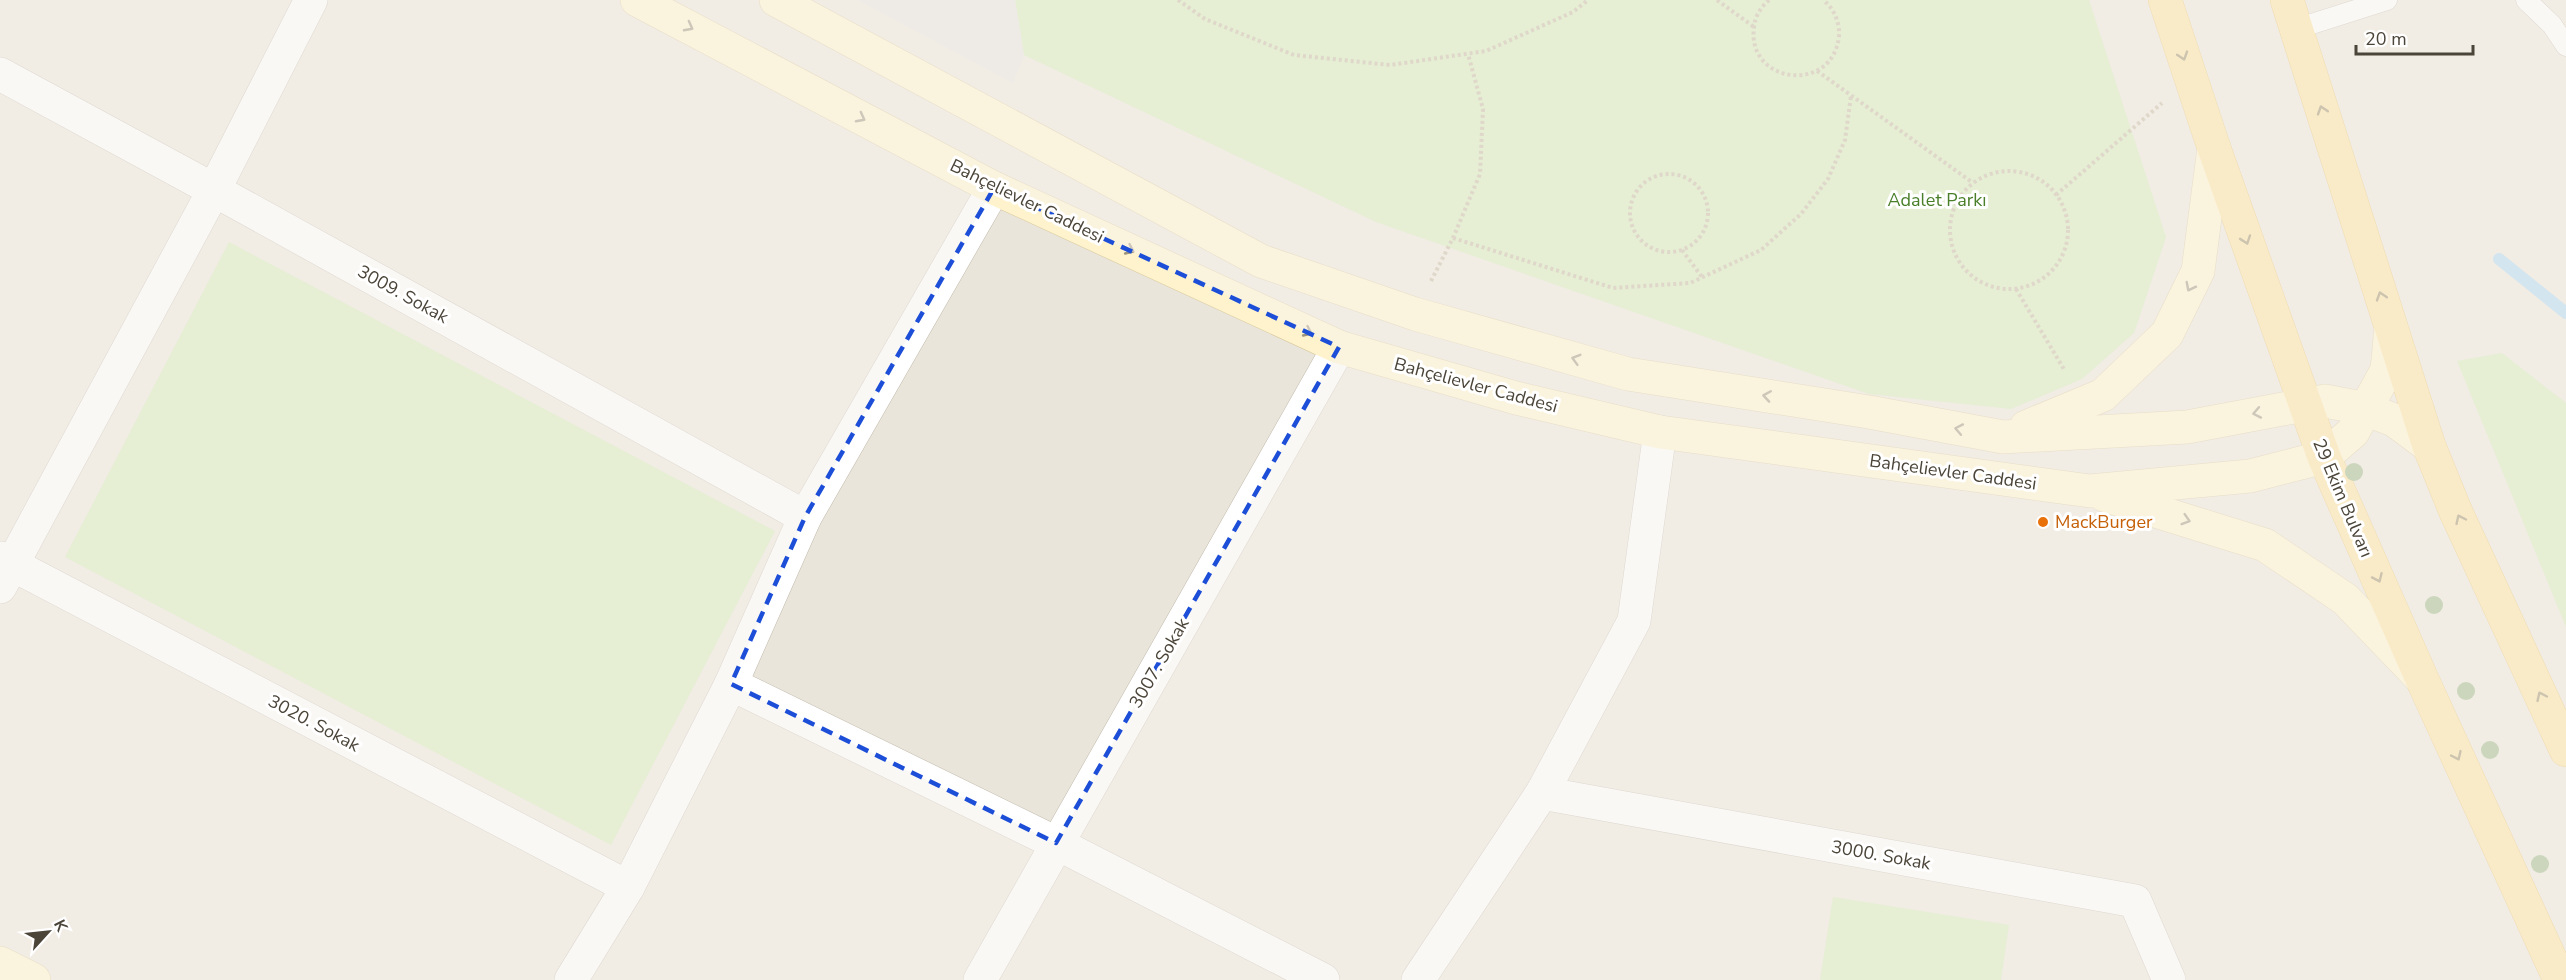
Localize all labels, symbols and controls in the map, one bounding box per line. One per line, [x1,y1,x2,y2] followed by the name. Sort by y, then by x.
[2356,18,2473,56] scale bar
[682,20,693,31] one-way arrow
[2365,27,2407,51] text: 20 m
[2176,50,2188,61] one-way arrow
[2317,105,2329,116] one-way arrow
[855,111,866,122] one-way arrow
[946,153,1108,249] street label: Bahçelievler Caddesi
[1888,188,1986,212] park label: Adalet Parkı
[2239,234,2252,245] one-way arrow
[1124,243,1135,255] one-way arrow
[353,259,454,329] street label: 3009. Sokak
[2186,281,2198,292] one-way arrow
[2376,291,2388,302] one-way arrow
[1301,325,1312,337] one-way arrow
[1391,352,1561,418] street label: Bahçelievler Caddesi
[1571,354,1582,366] one-way arrow
[1763,390,1773,403] one-way arrow
[2252,406,2262,419] one-way arrow
[1955,423,1965,436] one-way arrow
[2307,435,2379,561] street label: 29 Ekim Bulvarı
[1868,448,2038,496] street label: Bahçelievler Caddesi
[2055,510,2153,534] place label: MackBurger
[2180,513,2191,525] one-way arrow
[2036,515,2050,529] marker: MackBurger
[2455,515,2467,526] one-way arrow
[2370,572,2382,583] one-way arrow
[1123,613,1195,713] street label: 3007. Sokak
[264,689,365,758] street label: 3020. Sokak
[2537,692,2549,703] one-way arrow
[2450,750,2462,761] one-way arrow
[1829,834,1934,876] street label: 3000. Sokak
[18,902,78,962] north arrow
[48,916,73,937] text: K

